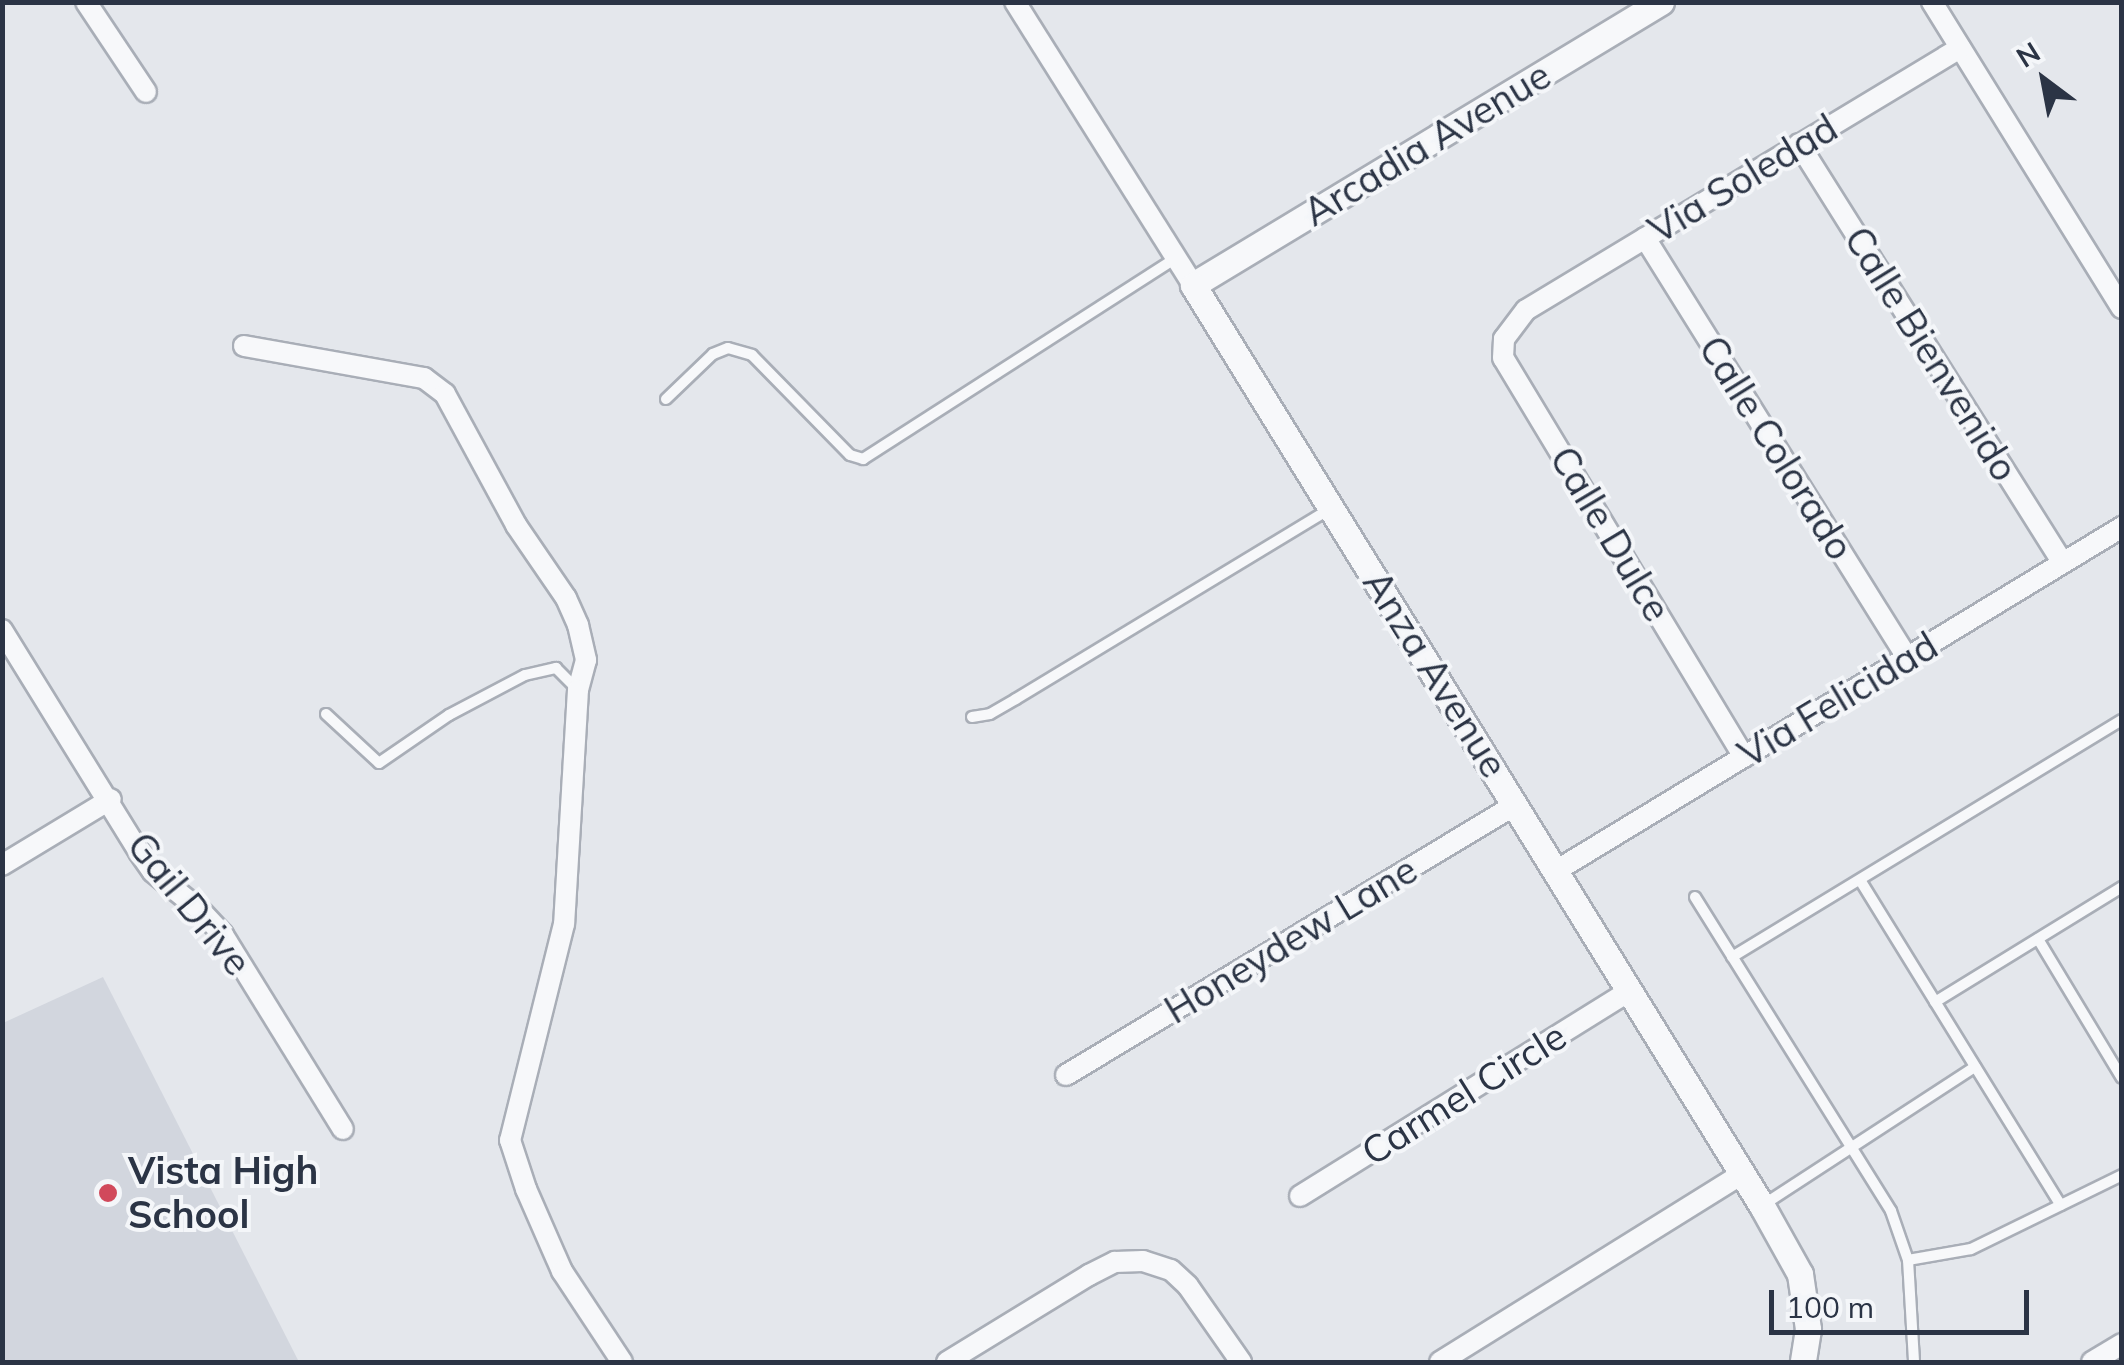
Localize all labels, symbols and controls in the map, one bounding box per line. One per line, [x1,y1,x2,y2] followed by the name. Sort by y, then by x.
[1994,30,2094,130] north arrow
[2010,34,2046,75] text: N
[1295,52,1559,236] street label: Arcadia Avenue
[1640,105,1846,253] street label: Via Soledad
[1835,219,2027,489] street label: Calle Bienvenido
[1689,328,1863,568] street label: Calle Colorado
[1540,439,1680,629] street label: Calle Dulce
[1353,562,1517,786] street label: Anza Avenue
[1730,623,1946,777] street label: Via Felicidad
[118,823,260,985] street label: Gail Drive
[1157,847,1425,1033] street label: Honeydew Lane
[1354,1013,1574,1175] street label: Carmel Circle
[128,1148,318,1238] place label: Vista High School
[97,1182,119,1204] marker: Vista High School
[1774,1270,2034,1332] scale bar
[1786,1288,1874,1326] text: 100 m

